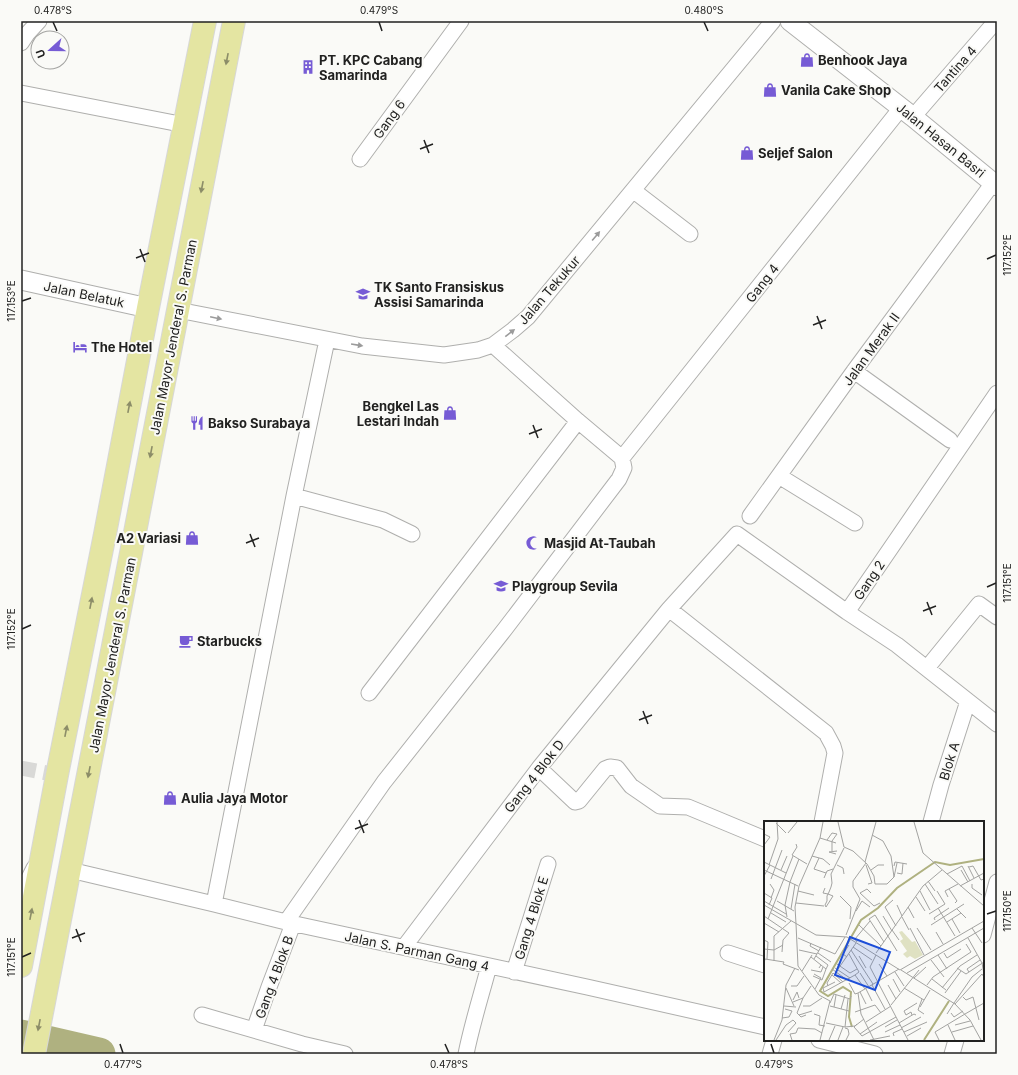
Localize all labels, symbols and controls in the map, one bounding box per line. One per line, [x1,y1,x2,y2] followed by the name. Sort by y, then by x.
[34,4,72,16] text: 0.478°S
[360,4,398,16] text: 0.479°S
[685,4,723,16] text: 0.480°S
[30,30,70,70] north arrow
[930,42,980,96] street label: Tantina 4
[33,47,49,60] text: U
[319,52,423,83] place label: PT. KPC Cabang Samarinda
[799,52,815,68] shop icon: Benhook Jaya
[818,52,907,68] place label: Benhook Jaya
[224,53,230,65] one-way arrow
[300,59,316,75] building icon: PT. KPC Cabang Samarinda
[762,82,778,98] shop icon: Vanila Cake Shop
[781,82,891,98] place label: Vanila Cake Shop
[369,96,409,142] street label: Gang 6
[893,99,989,181] street label: Jalan Hasan Basri
[739,145,755,161] shop icon: Seljef Salon
[758,145,833,161] place label: Seljef Salon
[199,181,205,193] one-way arrow
[591,231,600,241] one-way arrow
[1001,234,1013,276] text: 117.152°E
[146,238,200,436] street label: Jalan Mayor Jenderal S. Parman
[515,252,583,328] street label: Jalan Tekukur
[742,260,782,306] street label: Gang 4
[42,278,126,310] street label: Jalan Belatuk
[374,279,504,310] place label: TK Santo Fransiskus Assisi Samarinda
[5,280,17,322] text: 117.153°E
[355,286,371,302] school or university icon: TK Santo Fransiskus Assisi Samarinda
[839,310,903,388] street label: Jalan Merak II
[210,315,222,321] one-way arrow
[504,329,515,337] one-way arrow
[72,339,88,355] hotel icon: The Hotel
[91,339,152,355] place label: The Hotel
[351,342,363,348] one-way arrow
[357,398,439,429] place label: Bengkel Las Lestari Indah
[126,401,132,413] one-way arrow
[442,405,458,421] shop icon: Bengkel Las Lestari Indah
[189,415,205,431] restaurant icon: Bakso Surabaya
[208,415,310,431] place label: Bakso Surabaya
[148,446,154,458] one-way arrow
[116,530,181,546] place label: A2 Variasi
[184,530,200,546] shop icon: A2 Variasi
[525,535,541,551] mosque icon: Masjid At-Taubah
[544,535,656,551] place label: Masjid At-Taubah
[85,556,139,754] street label: Jalan Mayor Jenderal S. Parman
[850,557,888,603] street label: Gang 2
[1001,563,1013,603] text: 117.151°E
[493,578,509,594] school or university icon: Playgroup Sevila
[512,578,618,594] place label: Playgroup Sevila
[89,597,95,610] one-way arrow
[5,608,17,650] text: 117.152°E
[178,633,194,649] cafe icon: Starbucks
[197,633,262,649] place label: Starbucks
[63,725,69,737] one-way arrow
[501,736,567,816] street label: Gang 4 Blok D
[936,740,962,782] street label: Blok A
[86,766,92,778] one-way arrow
[162,790,178,806] shop icon: Aulia Jaya Motor
[181,790,288,806] place label: Aulia Jaya Motor
[764,821,984,1041] inset map
[511,874,551,962] street label: Gang 4 Blok E
[1001,890,1013,932] text: 117.150°E
[28,908,34,920] one-way arrow
[343,928,491,974] street label: Jalan S. Parman Gang 4
[252,933,296,1021] street label: Gang 4 Blok B
[5,937,17,977] text: 117.151°E
[36,1019,42,1031] one-way arrow
[104,1058,142,1070] text: 0.477°S
[430,1058,468,1070] text: 0.478°S
[755,1058,793,1070] text: 0.479°S

